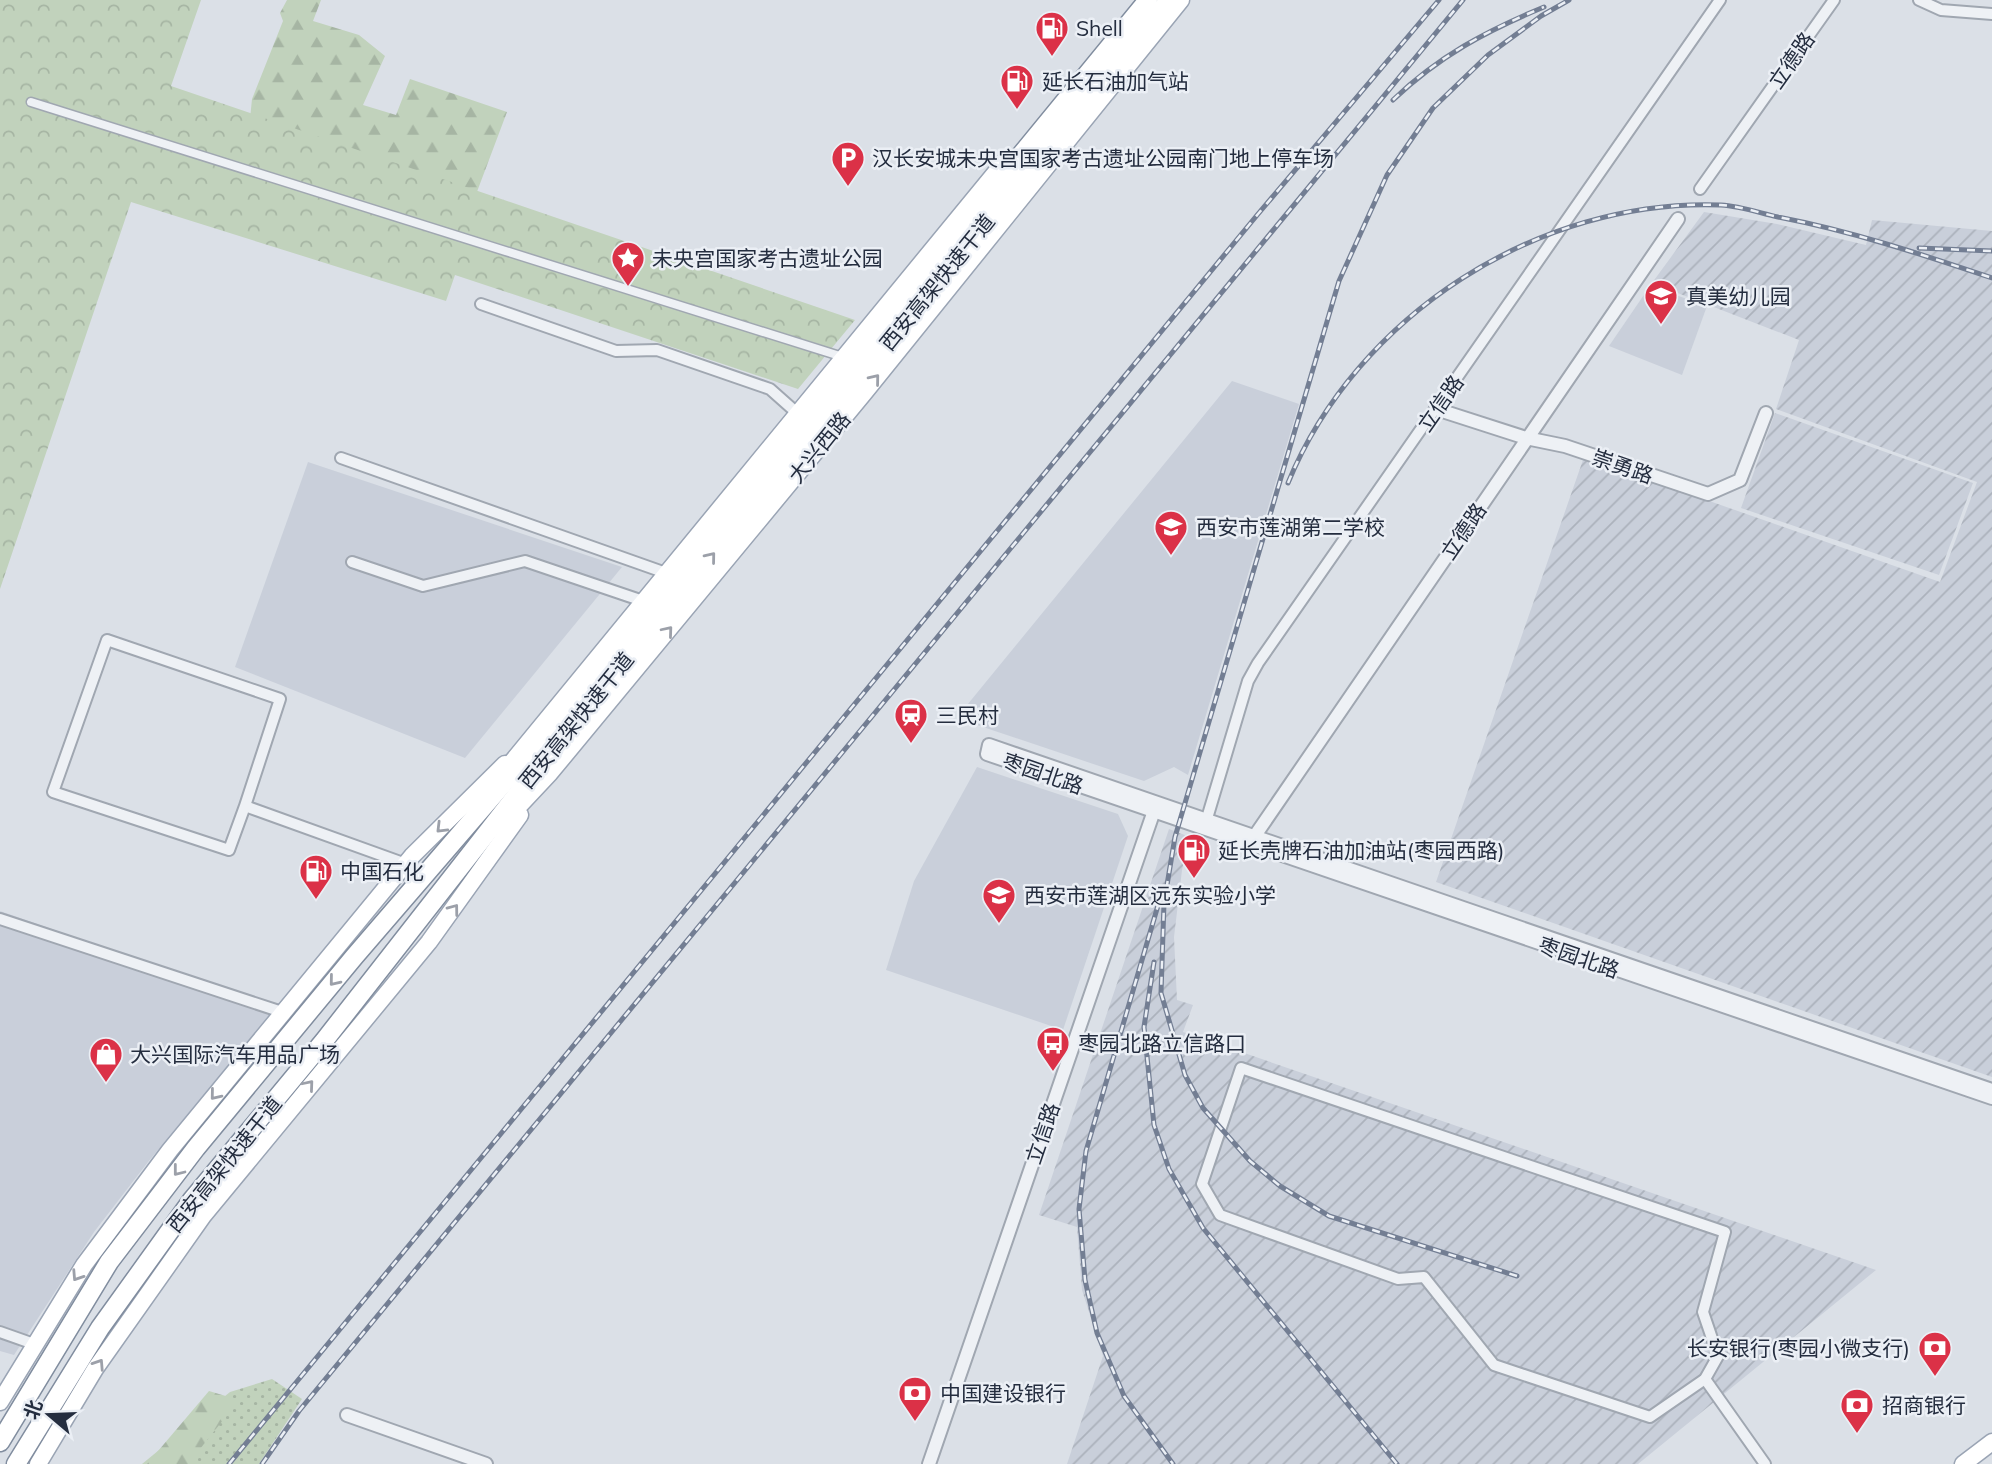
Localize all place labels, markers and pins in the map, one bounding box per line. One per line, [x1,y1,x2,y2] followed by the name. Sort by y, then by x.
[1033,9,1071,58] fuel station icon: Shell
[1076,15,1123,41] place label: Shell
[998,62,1036,111] fuel station icon: 延长石油加气站
[1042,68,1189,94] place label: 延长石油加气站
[829,139,867,188] parking icon: 汉长安城未央宫国家考古遗址公园南门地上停车场
[872,145,1334,171] place label: 汉长安城未央宫国家考古遗址公园南门地上停车场
[609,239,647,288] place icon: 未央宫国家考古遗址公园
[652,245,883,271] place label: 未央宫国家考古遗址公园
[1642,277,1680,326] school or university icon: 真美幼儿园
[1686,283,1791,309] place label: 真美幼儿园
[1152,508,1190,557] school or university icon: 西安市莲湖第二学校
[1196,514,1385,540] place label: 西安市莲湖第二学校
[892,696,930,745] station icon: 三民村
[936,702,999,728] place label: 三民村
[1175,831,1213,880] fuel station icon: 延长壳牌石油加油站(枣园西路)
[1218,837,1504,863] place label: 延长壳牌石油加油站(枣园西路)
[297,852,335,901] fuel station icon: 中国石化
[340,858,424,884] place label: 中国石化
[980,876,1018,925] school or university icon: 西安市莲湖区远东实验小学
[1024,882,1276,908] place label: 西安市莲湖区远东实验小学
[1034,1024,1072,1073] bus stop icon: 枣园北路立信路口
[1078,1030,1246,1056] place label: 枣园北路立信路口
[87,1035,125,1084] shop icon: 大兴国际汽车用品广场
[130,1041,340,1067] place label: 大兴国际汽车用品广场
[1916,1329,1954,1378] bank icon: 长安银行(枣园小微支行)
[1687,1335,1910,1361] place label: 长安银行(枣园小微支行)
[896,1374,934,1423] bank icon: 中国建设银行
[940,1380,1066,1406] place label: 中国建设银行
[1838,1386,1876,1435] bank icon: 招商银行
[1882,1392,1966,1418] place label: 招商银行

